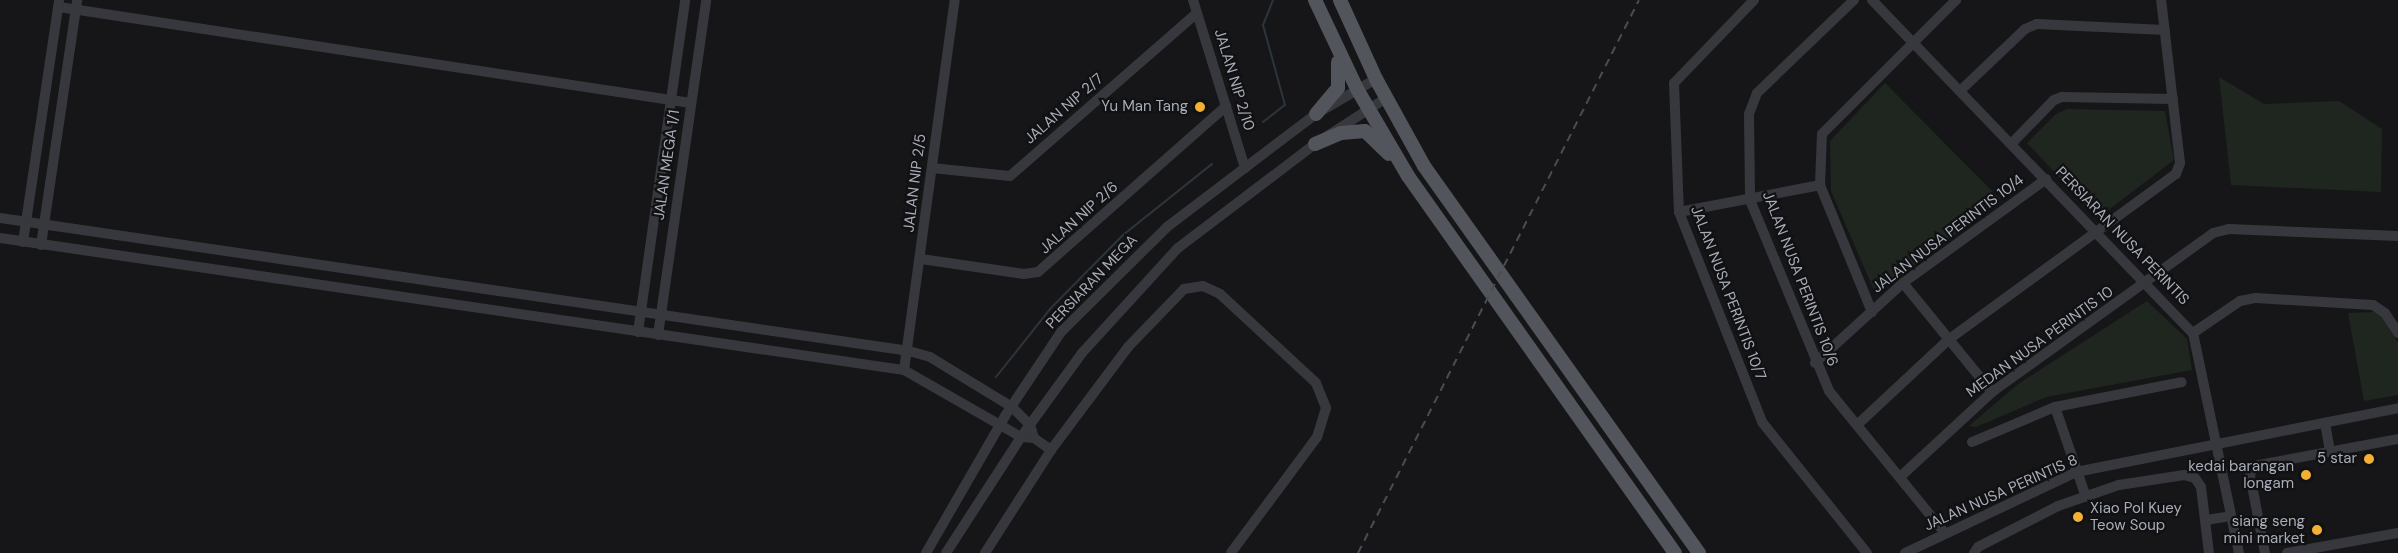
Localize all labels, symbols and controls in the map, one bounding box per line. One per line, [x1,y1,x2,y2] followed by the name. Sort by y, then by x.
[1210,27,1258,133] street label: JALAN NIP 2/10
[1021,70,1107,148] street label: JALAN NIP 2/7
[1101,98,1188,116] place label: Yu Man Tang
[1193,100,1207,114] marker: Yu Man Tang
[650,109,684,221] street label: JALAN MEGA 1/1
[900,133,930,233] street label: JALAN NIP 2/5
[2051,163,2193,309] street label: PERSIARAN NUSA PERINTIS
[1869,171,2027,297] street label: JALAN NUSA PERINTIS 10/4
[1036,178,1122,258] street label: JALAN NIP 2/6
[1758,189,1842,369] street label: JALAN NUSA PERINTIS 10/6
[1686,203,1770,383] street label: JALAN NUSA PERINTIS 10/7
[1042,231,1142,333] street label: PERSIARAN MEGA
[1963,283,2117,401] street label: MEDAN NUSA PERINTIS 10
[2317,450,2357,468] place label: 5 star
[1922,451,2080,535] street label: JALAN NUSA PERINTIS 8
[2362,452,2376,466] marker: 5 star
[2188,457,2294,492] place label: kedai barangan longam
[2299,468,2313,482] marker: kedai barangan longam
[2090,499,2182,534] place label: Xiao Pol Kuey Teow Soup
[2071,510,2085,524] marker: Xiao Pol Kuey Teow Soup
[2224,512,2305,547] place label: siang seng mini market
[2310,523,2324,537] marker: siang seng mini market

